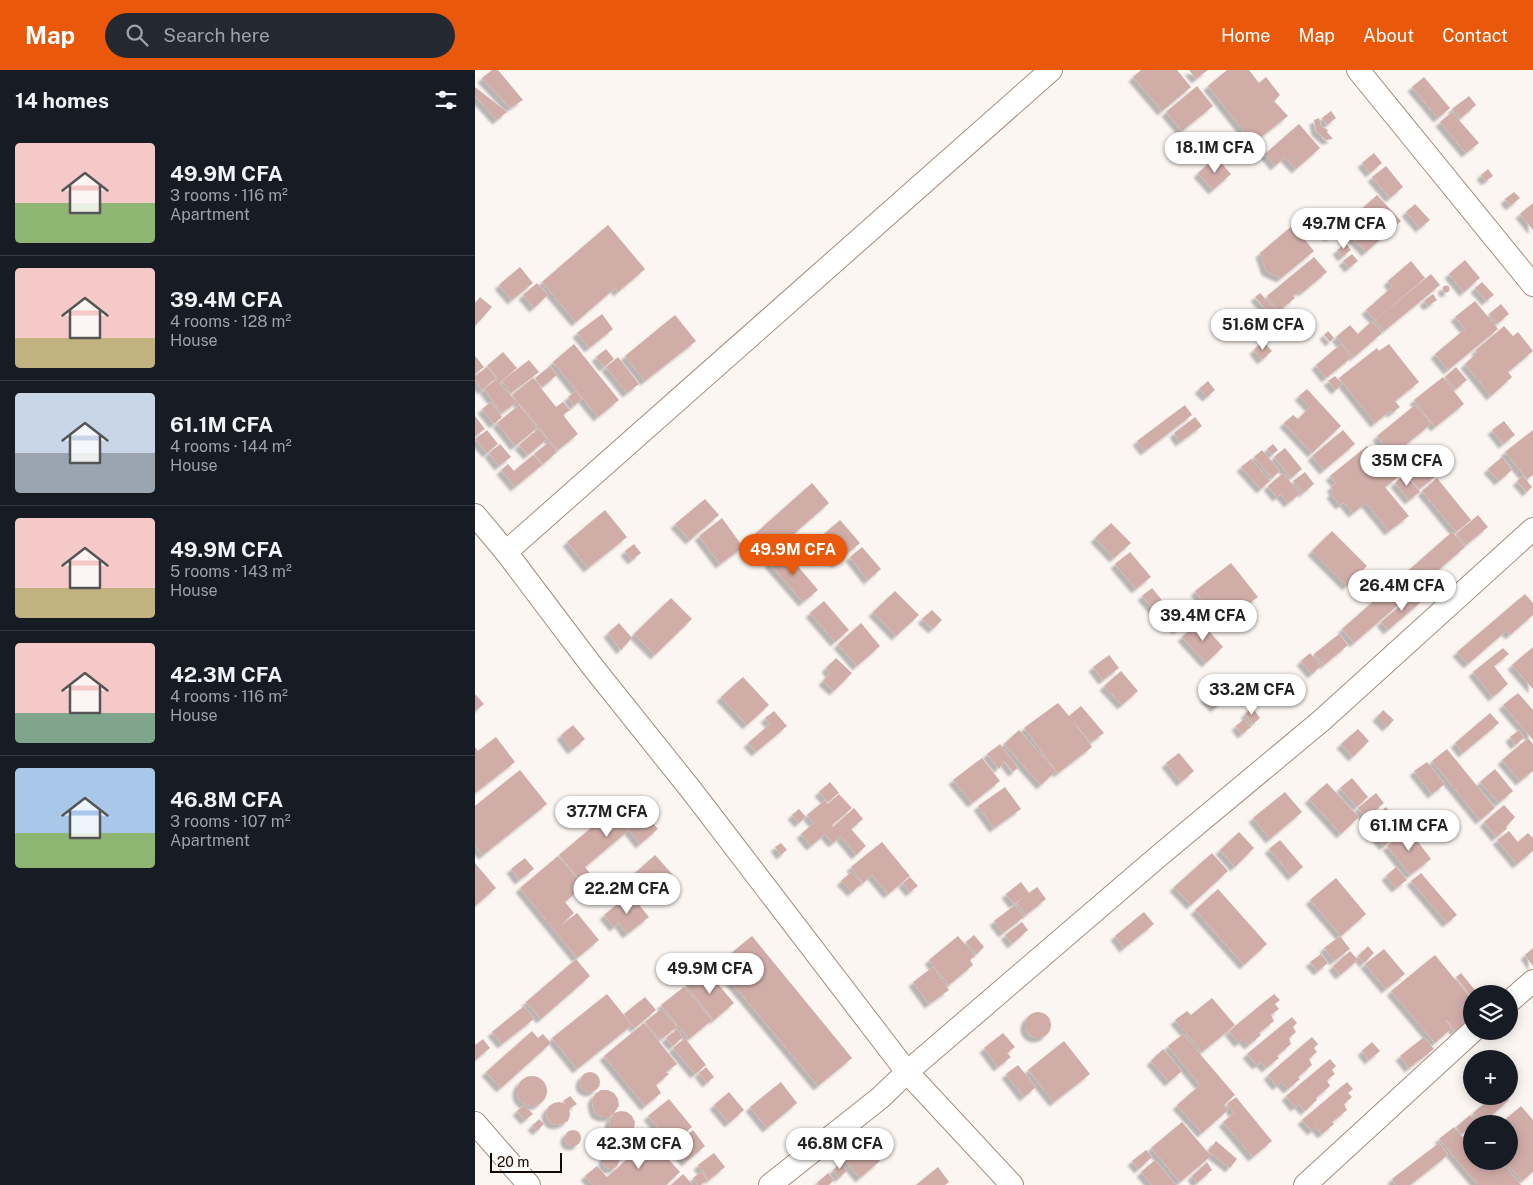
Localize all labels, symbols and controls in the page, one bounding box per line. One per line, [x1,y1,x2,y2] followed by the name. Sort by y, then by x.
[105,13,455,58] search box
[25,21,75,49] text: Map
[123,21,151,49] icon: search
[163,24,270,46] text: Search here
[1221,25,1271,46] text: Home
[1299,25,1335,46] text: Map
[1363,25,1414,46] text: About
[1442,25,1508,46] text: Contact
[432,86,460,114] icon: filters
[15,88,109,113] text: 14 homes
[1158,132,1272,174] pin: 18.1M CFA
[1176,138,1254,157] text: 18.1M CFA
[170,161,283,186] text: 49.9M CFA
[55,163,115,223] icon: home
[170,186,288,205] text: 3 rooms · 116 m²
[170,205,250,224] text: Apartment
[1287,208,1401,250] pin: 49.7M CFA
[1302,214,1386,233] text: 49.7M CFA
[170,287,283,312] text: 39.4M CFA
[55,288,115,348] icon: home
[1206,308,1320,351] pin: 51.6M CFA
[170,312,291,331] text: 4 rooms · 128 m²
[1222,315,1304,334] text: 51.6M CFA
[170,331,218,350] text: House
[170,412,273,437] text: 61.1M CFA
[55,413,115,473] icon: home
[170,437,292,456] text: 4 rooms · 144 m²
[1361,444,1453,487] pin: 35M CFA
[1371,451,1443,470] text: 35M CFA
[170,456,218,475] text: House
[736,534,850,576] pin: 49.9M CFA
[170,537,283,562] text: 49.9M CFA
[55,538,115,598] icon: home
[750,540,836,559] text: 49.9M CFA
[170,562,292,581] text: 5 rooms · 143 m²
[1345,570,1459,612] pin: 26.4M CFA
[1359,576,1445,595] text: 26.4M CFA
[170,581,218,600] text: House
[1146,600,1260,642] pin: 39.4M CFA
[1160,606,1246,625] text: 39.4M CFA
[170,662,283,687] text: 42.3M CFA
[55,663,115,723] icon: home
[1195,674,1309,716] pin: 33.2M CFA
[1209,680,1295,699] text: 33.2M CFA
[170,687,288,706] text: 4 rooms · 116 m²
[170,706,218,725] text: House
[170,787,283,812] text: 46.8M CFA
[55,788,115,848] icon: home
[550,796,664,838] pin: 37.7M CFA
[566,802,648,821] text: 37.7M CFA
[1352,810,1466,852] pin: 61.1M CFA
[170,812,291,831] text: 3 rooms · 107 m²
[1370,816,1448,835] text: 61.1M CFA
[170,831,250,850] text: Apartment
[570,872,684,915] pin: 22.2M CFA
[584,879,670,898] text: 22.2M CFA
[653,952,767,995] pin: 49.9M CFA
[667,959,753,978] text: 49.9M CFA
[1463,985,1518,1170] map controls
[1463,985,1518,1040] button: layers
[1463,1050,1518,1105] button: +
[1463,1115,1518,1170] button: −
[582,1128,696,1170] pin: 42.3M CFA
[783,1128,897,1170] pin: 46.8M CFA
[596,1134,682,1153] text: 42.3M CFA
[797,1134,883,1153] text: 46.8M CFA
[490,1150,563,1173] scale bar
[497,1154,529,1170] text: 20 m

